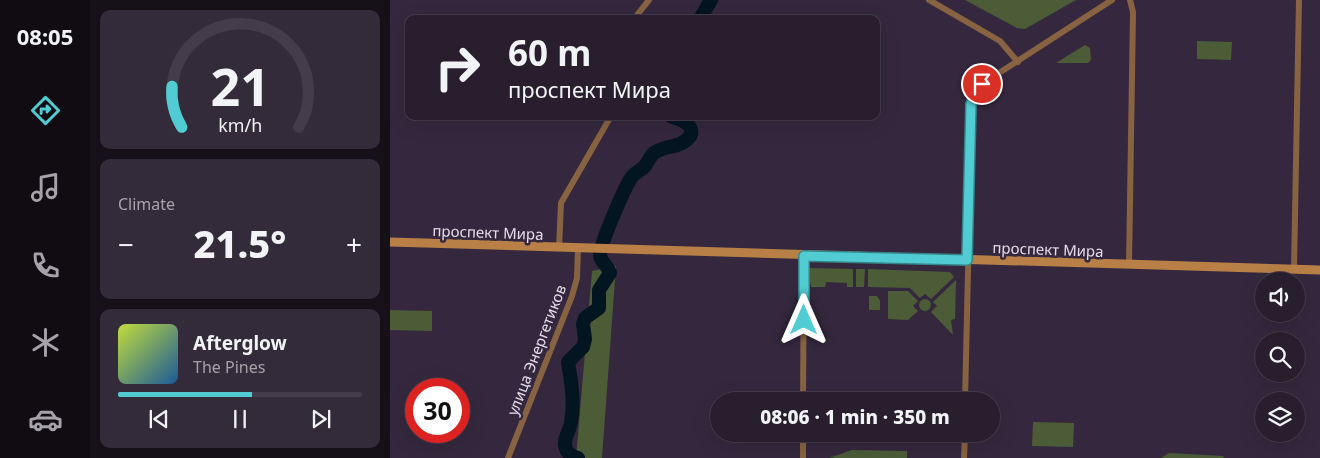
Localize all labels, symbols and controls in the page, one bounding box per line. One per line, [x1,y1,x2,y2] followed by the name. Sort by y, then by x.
[17,21,73,51] text: 08:05
[508,29,591,76] text: 60 m
[425,35,490,100] icon: right
[210,50,270,121] text: 21
[961,63,1003,105] pin
[968,70,996,98] icon: arrive
[508,74,671,104] text: проспект Мира
[28,93,63,128] icon: directions
[218,113,262,137] text: km/h
[28,170,63,205] icon: music
[118,193,175,215] text: Climate
[194,217,286,269] text: 21.5°
[432,220,544,244] street label: проспект Мира
[118,225,134,263] text: −
[346,225,362,263] text: +
[992,237,1104,261] street label: проспект Мира
[28,248,63,283] icon: phone
[1255,272,1305,442] map controls
[1255,272,1305,322] button: sound
[502,282,570,418] street label: улица Энергетиков
[777,293,829,345] position arrow
[28,325,63,360] icon: climate
[193,330,287,356] text: Afterglow
[1255,332,1305,382] button: search
[193,356,265,378] text: The Pines
[405,378,470,443] speed limit sign: 30
[1255,392,1305,442] button: layers
[28,402,63,437] icon: car
[760,404,950,430] text: 08:06 · 1 min · 350 m
[145,405,173,433] icon: previous
[226,405,254,433] icon: pause
[307,405,335,433] icon: next

